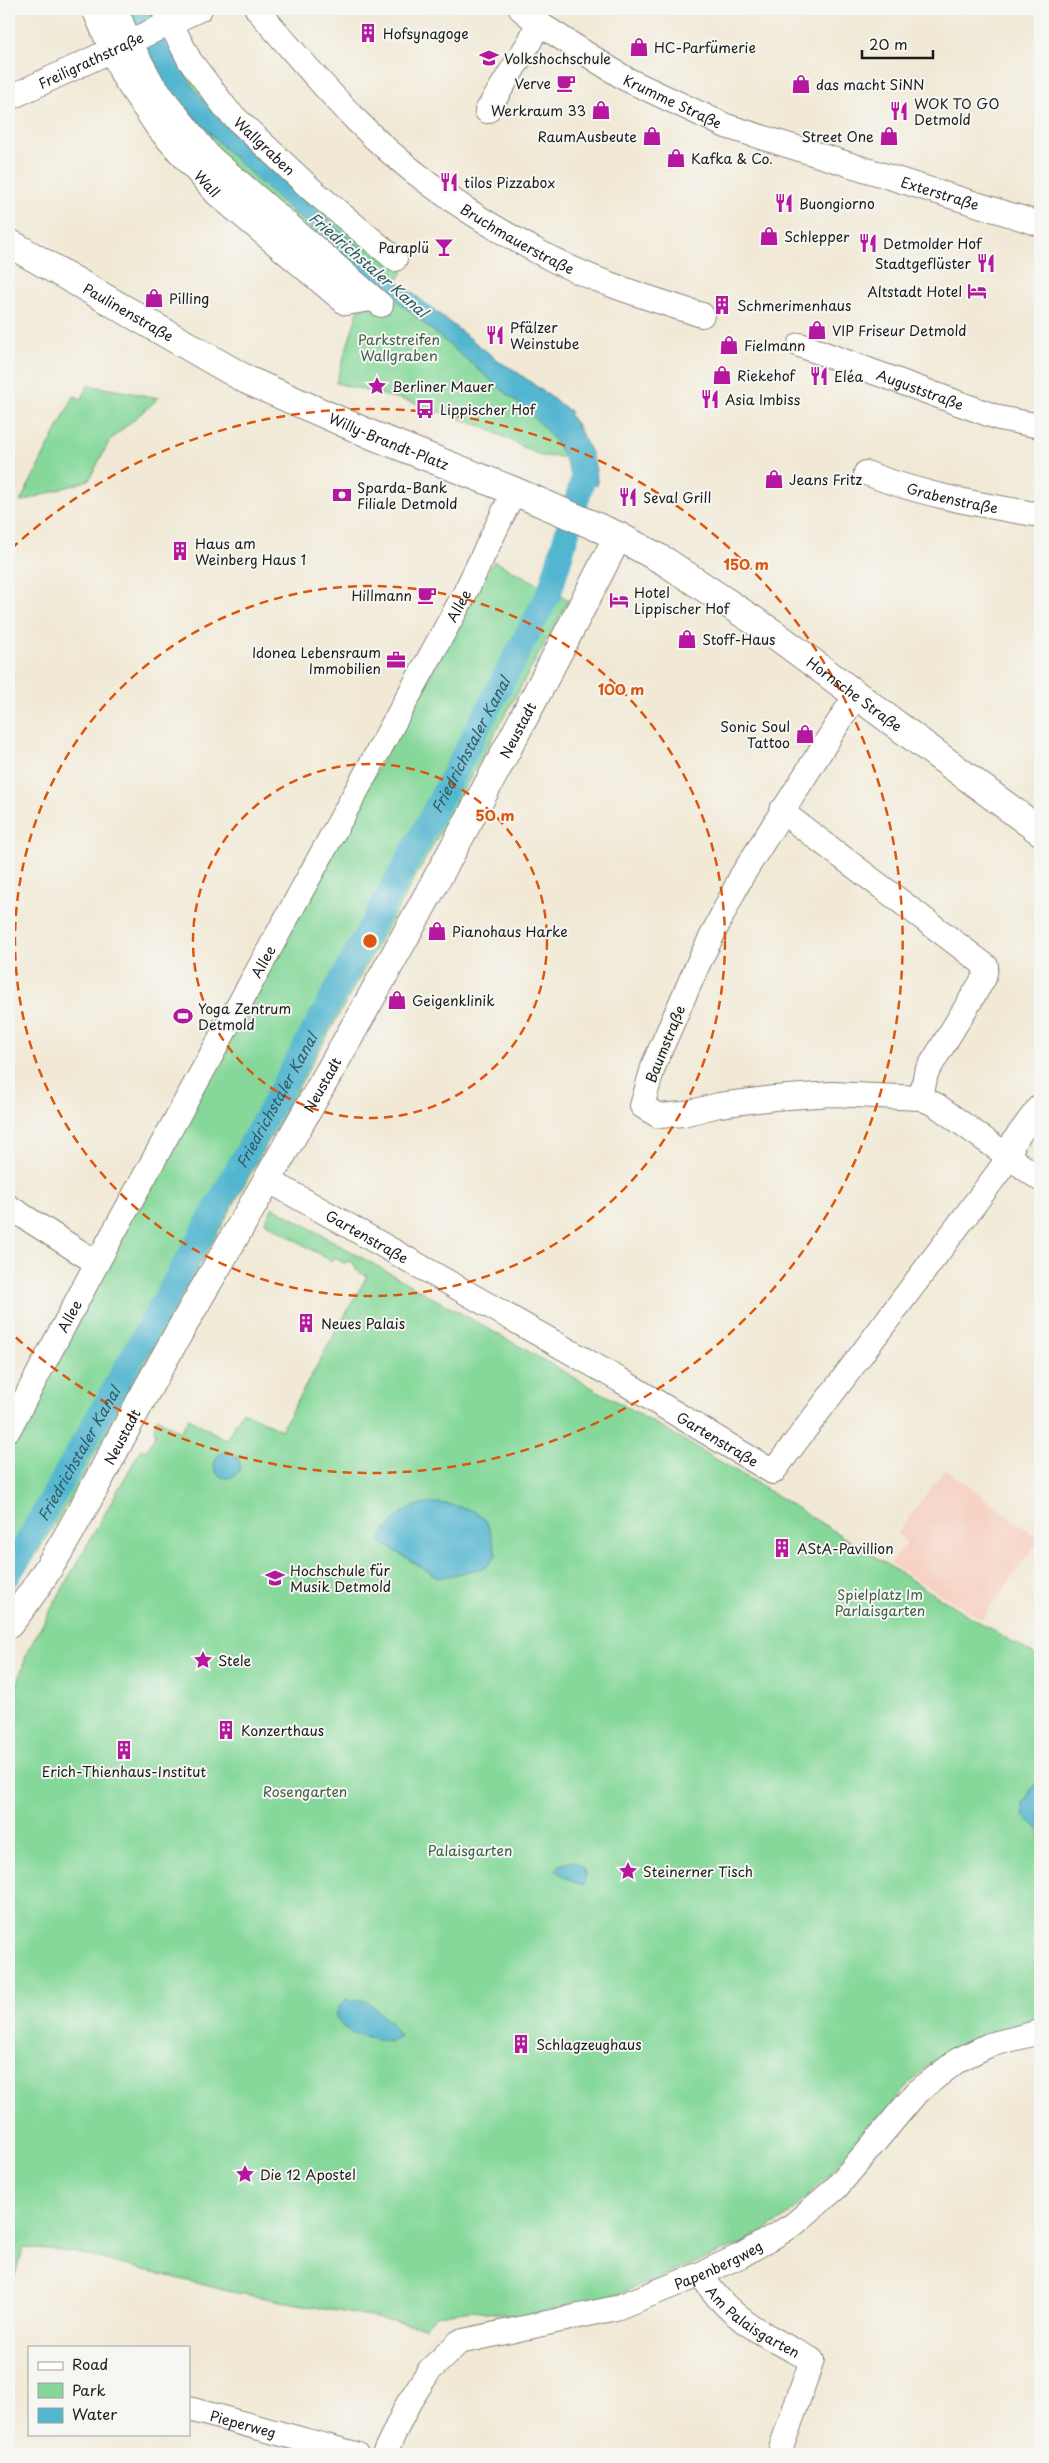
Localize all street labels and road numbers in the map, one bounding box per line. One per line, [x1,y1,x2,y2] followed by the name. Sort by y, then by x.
[35,26,147,94] street label: Freiligrathstraße
[620,69,725,133] street label: Krumme Straße
[229,111,300,180] street label: Wallgraben
[190,165,225,202] street label: Wall
[898,171,982,215] street label: Exterstraße
[456,198,578,279] street label: Bruchmauerstraße
[80,278,178,346] street label: Paulinenstraße
[874,363,967,415] street label: Auguststraße
[326,407,452,475] street label: Willy-Brandt-Platz
[904,477,1000,518] street label: Grabenstraße
[441,586,476,626] street label: Allee
[803,651,907,736] street label: Hornsche Straße
[494,698,541,762] street label: Neustadt
[245,941,280,981] street label: Allee
[640,1002,690,1086] street label: Baumstraße
[298,1053,346,1116] street label: Neustadt
[322,1204,412,1268] street label: Gartenstraße
[52,1296,86,1336] street label: Allee
[98,1405,145,1468] street label: Neustadt
[673,1406,763,1472] street label: Gartenstraße
[671,2235,766,2294] street label: Papenbergweg
[701,2281,804,2362] street label: Am Palaisgarten
[208,2405,279,2443] street label: Pieperweg

